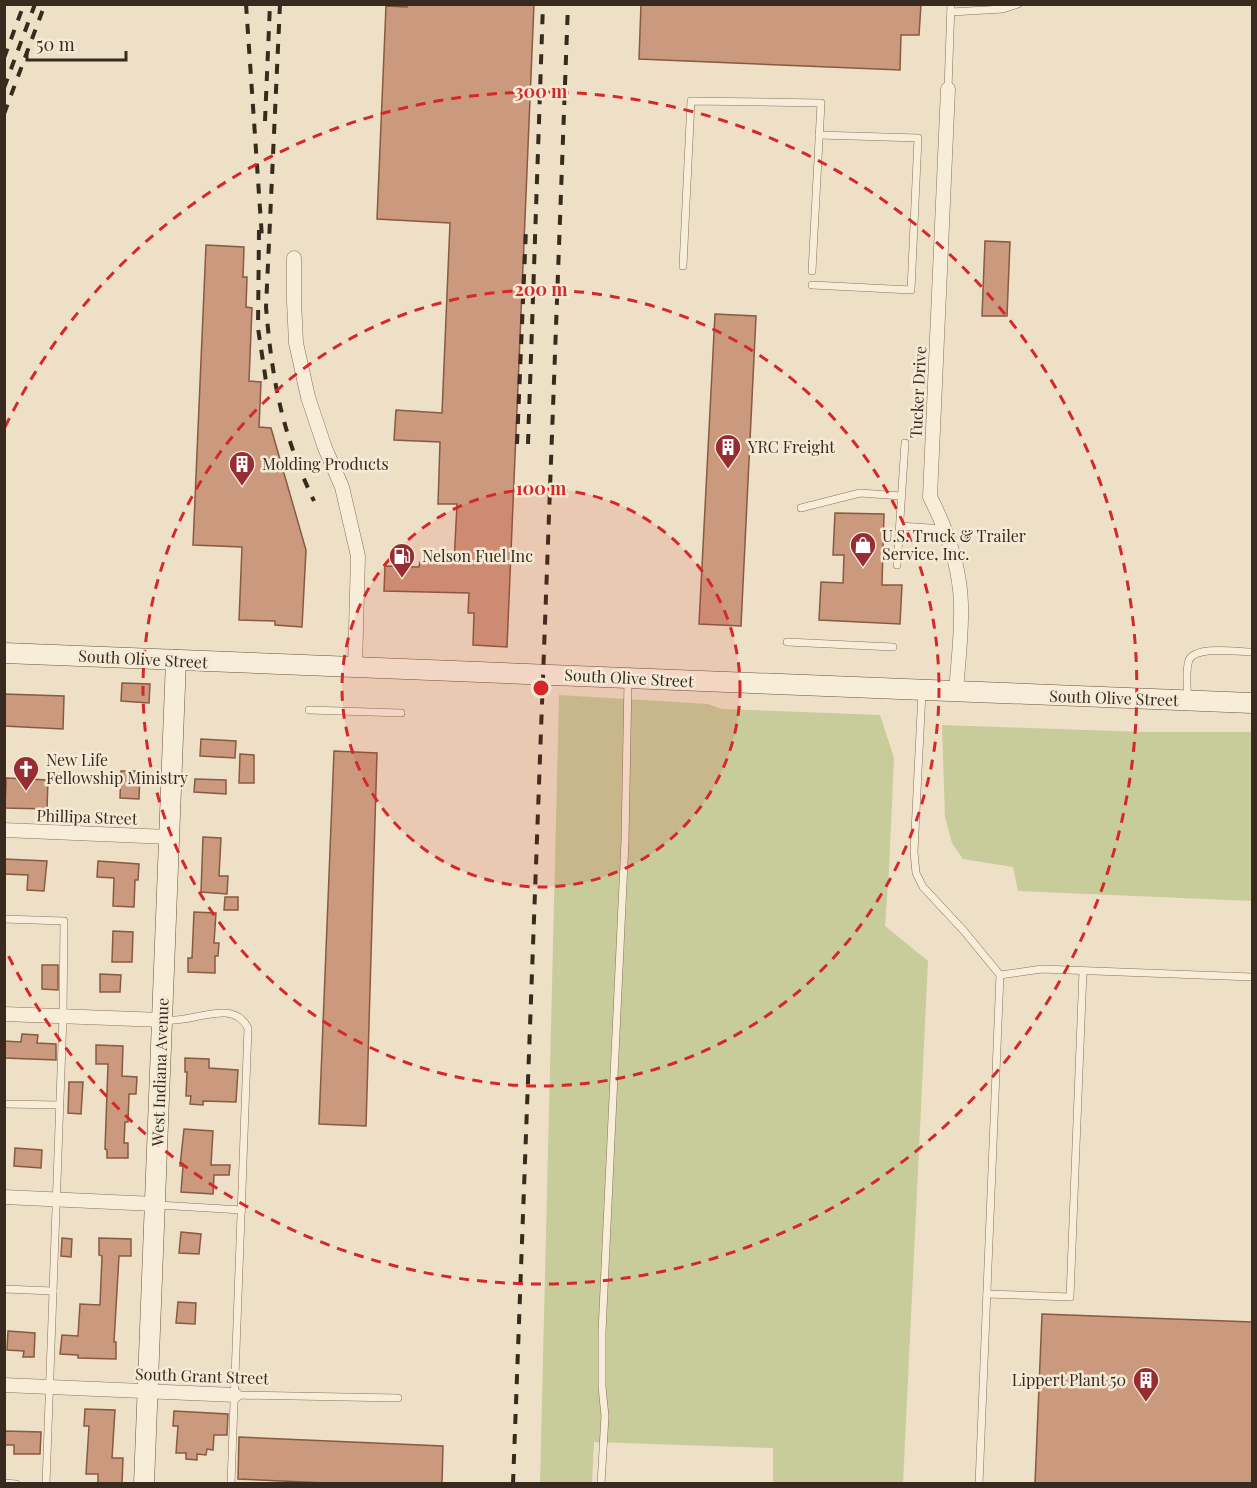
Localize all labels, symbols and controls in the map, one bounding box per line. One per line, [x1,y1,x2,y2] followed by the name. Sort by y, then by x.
[27,24,126,62] scale bar
[36,32,75,56] text: 50 m
[515,79,568,103] text: 300 m
[514,277,568,301] text: 200 m
[905,345,930,439] street label: Tucker Drive
[713,432,743,470] building icon: YRC Freight
[747,436,835,457] place label: YRC Freight
[227,449,257,487] building icon: Molding Products
[262,453,389,474] place label: Molding Products
[516,476,567,500] text: 100 m
[882,525,1026,564] place label: U.S. Truck & Trailer Service, Inc.
[848,530,878,568] shop icon: U.S. Truck & Trailer Service, Inc.
[387,541,417,579] fuel station icon: Nelson Fuel Inc
[422,545,533,566] place label: Nelson Fuel Inc
[78,645,209,672] street label: South Olive Street
[564,664,695,691] street label: South Olive Street
[531,678,551,698] centre of rings
[1049,685,1179,710] street label: South Olive Street
[46,749,188,788] place label: New Life Fellowship Ministry
[11,754,41,792] church icon: New Life Fellowship Ministry
[36,804,138,829] street label: Phillipa Street
[146,997,173,1148] street label: West Indiana Avenue
[135,1363,270,1388] street label: South Grant Street
[1131,1365,1161,1403] building icon: Lippert Plant 50
[1012,1369,1126,1390] place label: Lippert Plant 50

